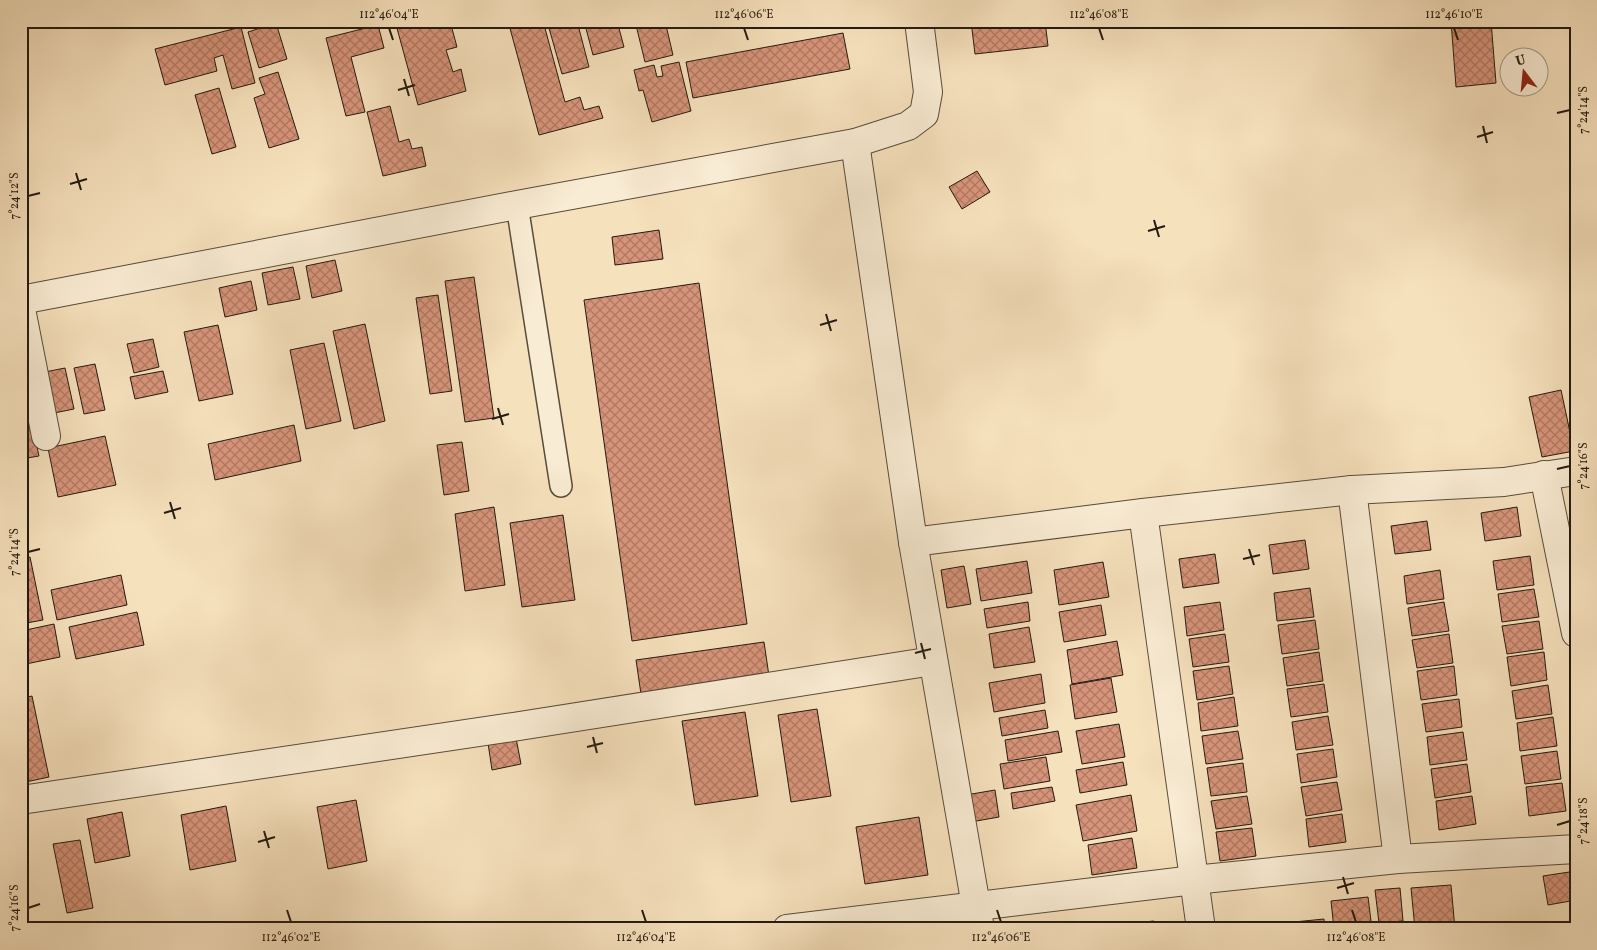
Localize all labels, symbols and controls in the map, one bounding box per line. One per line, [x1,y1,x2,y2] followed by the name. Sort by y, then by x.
[359,7,419,23] text: 112°46'04"E
[714,7,774,23] text: 112°46'06"E
[1070,7,1128,23] text: 112°46'08"E
[1425,7,1483,23] text: 112°46'10"E
[1500,48,1550,98] north arrow
[1514,50,1528,71] text: U
[1576,86,1592,134] text: 7°24'14"S
[7,172,23,220] text: 7°24'12"S
[1576,442,1592,490] text: 7°24'16"S
[7,528,23,576] text: 7°24'14"S
[1576,797,1592,845] text: 7°24'18"S
[7,884,23,932] text: 7°24'16"S
[261,930,321,946] text: 112°46'02"E
[616,930,676,946] text: 112°46'04"E
[971,930,1031,946] text: 112°46'06"E
[1327,930,1385,946] text: 112°46'08"E

